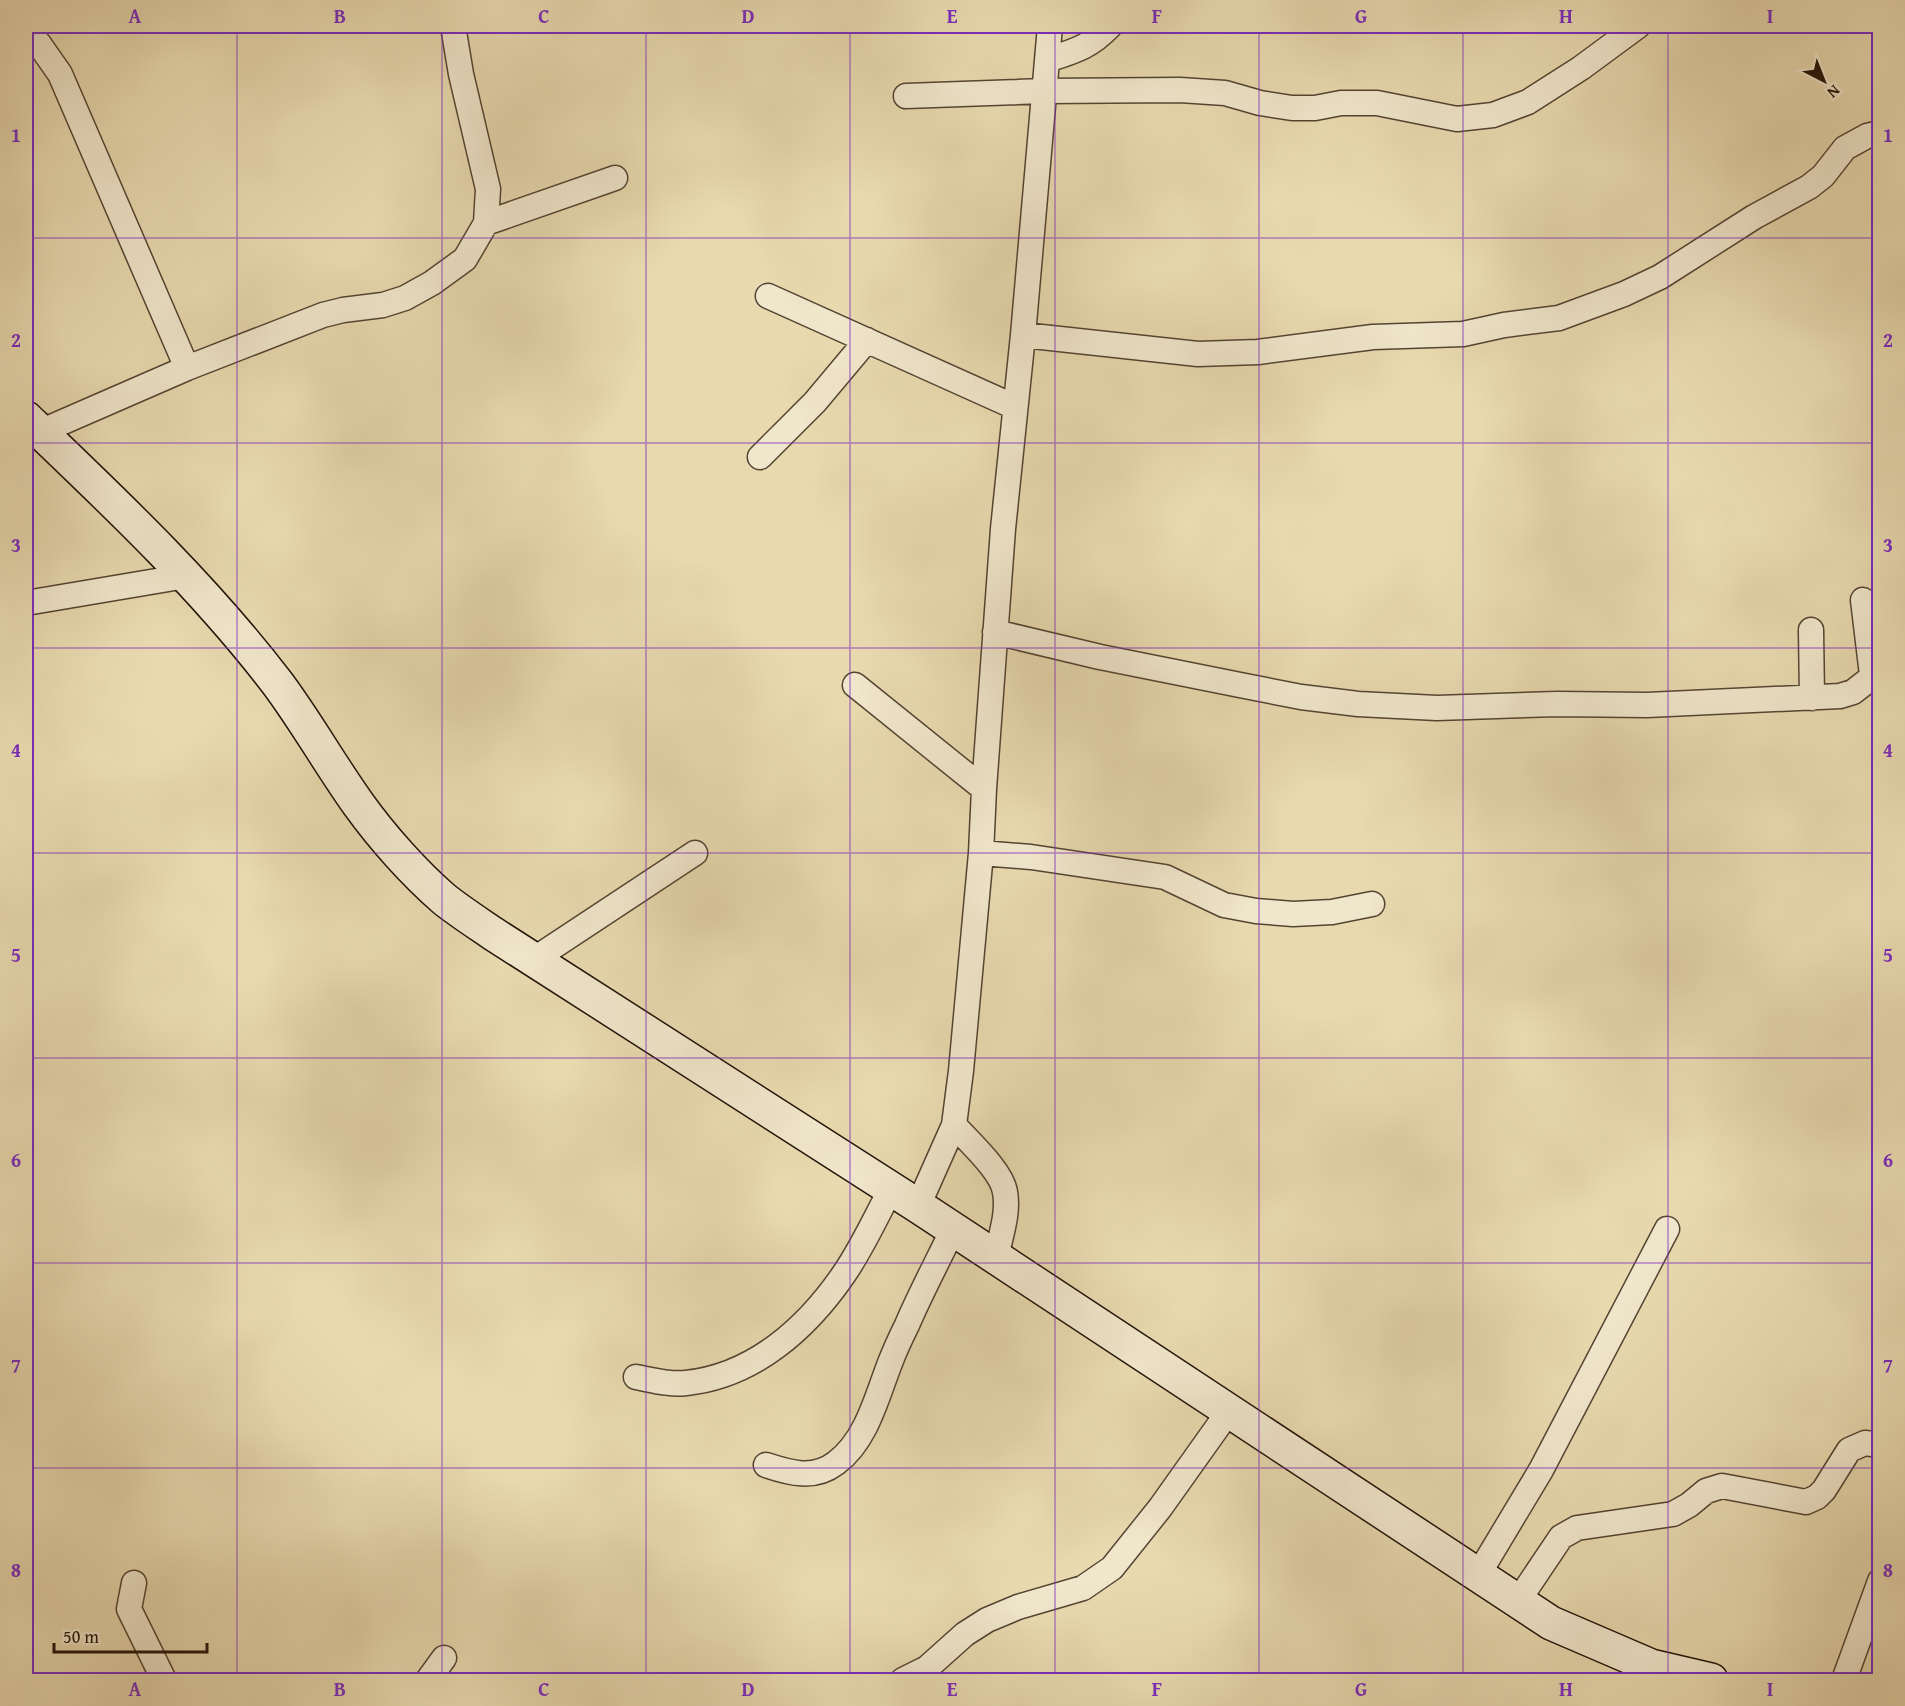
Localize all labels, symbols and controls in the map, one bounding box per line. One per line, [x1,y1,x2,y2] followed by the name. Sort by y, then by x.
[129,1,142,30] text: A
[334,1,346,30] text: B
[538,1,550,30] text: C
[741,1,755,30] text: D
[947,1,958,30] text: E
[1152,1,1162,30] text: F
[1355,1,1367,30] text: G
[1559,1,1573,30] text: H
[1767,1,1773,30] text: I
[1794,51,1854,111] north arrow
[1822,80,1846,105] text: N
[11,120,21,149] text: 1
[1883,120,1893,149] text: 1
[11,325,21,354] text: 2
[1883,325,1893,354] text: 2
[11,530,21,559] text: 3
[1883,530,1893,559] text: 3
[11,735,21,764] text: 4
[1883,735,1893,764] text: 4
[11,940,21,969] text: 5
[1883,940,1893,969] text: 5
[11,1145,21,1174] text: 6
[1883,1145,1893,1174] text: 6
[11,1350,21,1379] text: 7
[1883,1350,1893,1379] text: 7
[11,1555,21,1584] text: 8
[1883,1555,1893,1584] text: 8
[54,1616,207,1654] scale bar
[63,1623,99,1650] text: 50 m
[129,1674,142,1703] text: A
[334,1674,346,1703] text: B
[538,1674,550,1703] text: C
[741,1674,755,1703] text: D
[947,1674,958,1703] text: E
[1152,1674,1162,1703] text: F
[1355,1674,1367,1703] text: G
[1559,1674,1573,1703] text: H
[1767,1674,1773,1703] text: I

